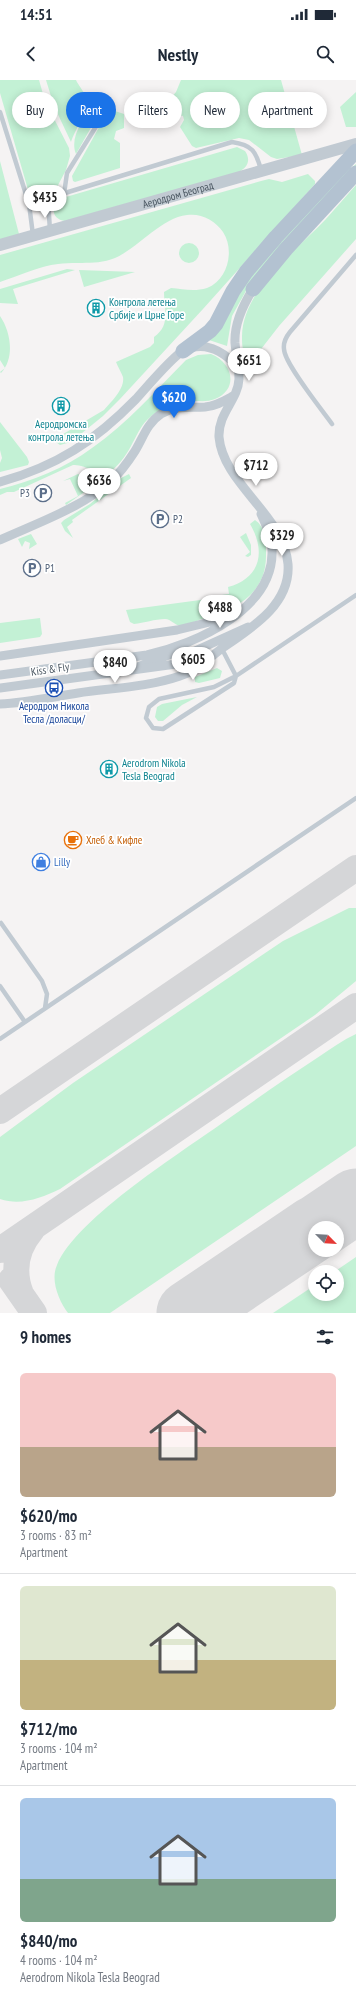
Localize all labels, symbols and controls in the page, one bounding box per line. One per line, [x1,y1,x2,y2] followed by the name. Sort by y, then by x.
[20,5,52,24] text: 14:51
[20,43,42,65] icon: back
[158,43,198,66] text: Nestly
[314,43,336,65] icon: search
[12,92,58,128] chip: Buy
[66,92,116,128] chip: Rent
[124,92,182,128] chip: Filters
[190,92,240,128] chip: New
[248,92,327,128] chip: Apartment
[141,178,215,211] street label: Аеродром Београд
[21,185,69,219] pin: $435
[33,189,57,206] text: $435
[109,295,185,322] place label: Контрола летења Србије и Црне Горе
[86,298,106,318] building icon: Контрола летења Србије и Црне Горе
[225,348,273,382] pin: $651
[237,352,261,369] text: $651
[150,385,198,419] pin: $620
[162,389,186,406] text: $620
[51,396,71,416] building icon: Аеродромска контрола летења
[28,417,94,444] place label: Аеродромска контрола летења
[232,453,280,487] pin: $712
[244,457,268,474] text: $712
[75,468,123,502] pin: $636
[87,472,111,489] text: $636
[33,483,53,503] parking icon: P3
[20,486,30,500] place label: P3
[150,509,170,529] parking icon: P2
[173,512,183,526] place label: P2
[258,523,306,557] pin: $329
[270,527,294,544] text: $329
[22,558,42,578] parking icon: P1
[45,561,55,575] place label: P1
[196,595,244,629] pin: $488
[208,599,232,616] text: $488
[169,647,217,681] pin: $605
[91,650,139,684] pin: $840
[181,651,205,668] text: $605
[103,654,127,671] text: $840
[30,659,71,679] street label: Kiss & Fly
[44,678,64,698] bus stop icon: Аеродром Никола Тесла /доласци/
[19,699,89,726] place label: Аеродром Никола Тесла /доласци/
[122,756,186,783] place label: Aerodrom Nikola Tesla Beograd
[99,759,119,779] building icon: Aerodrom Nikola Tesla Beograd
[63,830,83,850] cafe icon: Хлеб & Кифле
[86,833,143,847] place label: Хлеб & Кифле
[31,852,51,872] shop icon: Lilly
[54,855,71,869] place label: Lilly
[308,1221,344,1257] north arrow
[308,1221,344,1301] map controls
[308,1265,344,1301] button: locate
[20,1326,71,1348] text: 9 homes
[314,1326,336,1348] icon: filters
[142,1399,214,1471] icon: home
[20,1505,77,1527] text: $620/mo
[20,1527,92,1544] text: 3 rooms · 83 m²
[20,1544,68,1561] text: Apartment
[142,1612,214,1684] icon: home
[20,1718,77,1740] text: $712/mo
[20,1740,98,1757] text: 3 rooms · 104 m²
[20,1757,68,1774] text: Apartment
[142,1824,214,1896] icon: home
[20,1930,77,1952] text: $840/mo
[20,1952,98,1969] text: 4 rooms · 104 m²
[20,1969,160,1986] text: Aerodrom Nikola Tesla Beograd

